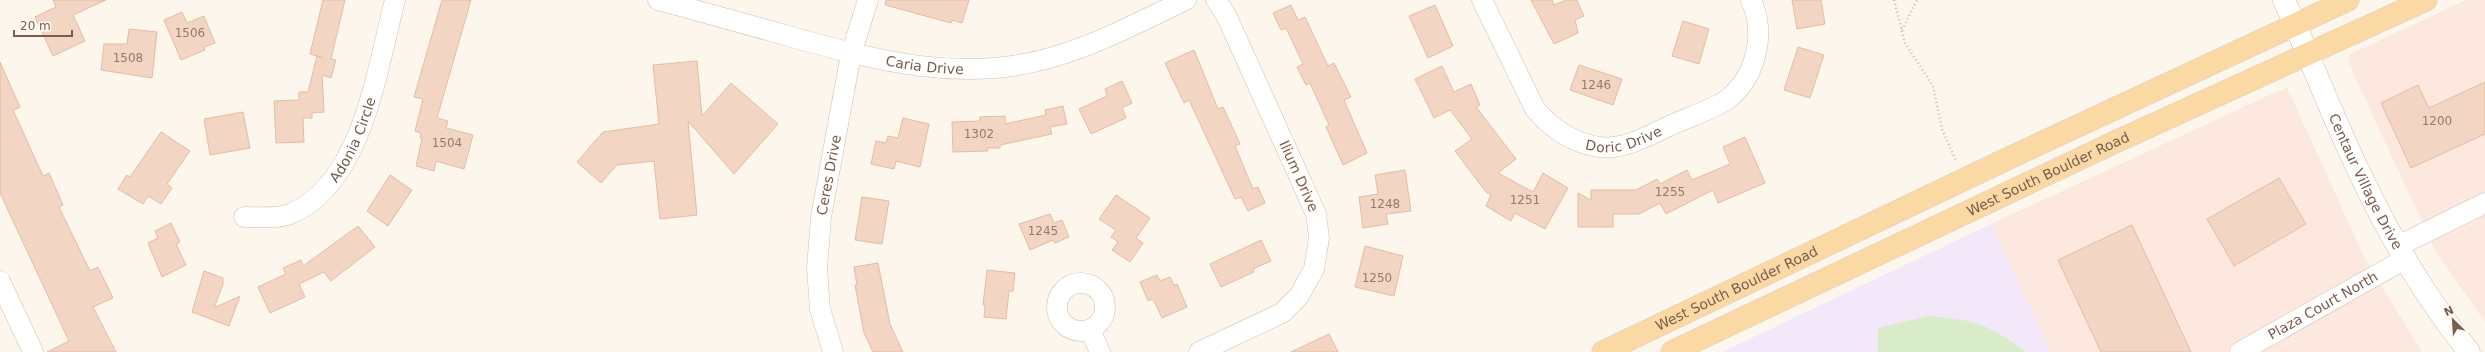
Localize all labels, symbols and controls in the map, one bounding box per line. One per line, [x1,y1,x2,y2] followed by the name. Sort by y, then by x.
[14,12,72,38] scale bar
[20,19,51,33] text: 20 m
[175,26,205,40] house number: 1506
[113,51,143,65] house number: 1508
[884,53,964,77] street label: Caria Drive
[1581,78,1611,92] house number: 1246
[326,95,379,185] street label: Adonia Circle
[2326,111,2406,252] street label: Centaur Village Drive
[2422,114,2452,128] house number: 1200
[1584,123,1664,156] street label: Doric Drive
[964,127,994,141] house number: 1302
[1964,129,2132,219] street label: West South Boulder Road
[813,133,844,216] street label: Ceres Drive
[432,136,462,150] house number: 1504
[1276,138,1322,214] street label: Ilium Drive
[1655,185,1685,199] house number: 1255
[1510,193,1540,207] house number: 1251
[1370,197,1400,211] house number: 1248
[1028,224,1058,238] house number: 1245
[1653,243,1820,334] street label: West South Boulder Road
[2265,268,2380,343] street label: Plaza Court North
[1362,271,1392,285] house number: 1250
[2433,300,2473,340] north arrow
[2442,304,2456,319] text: N

